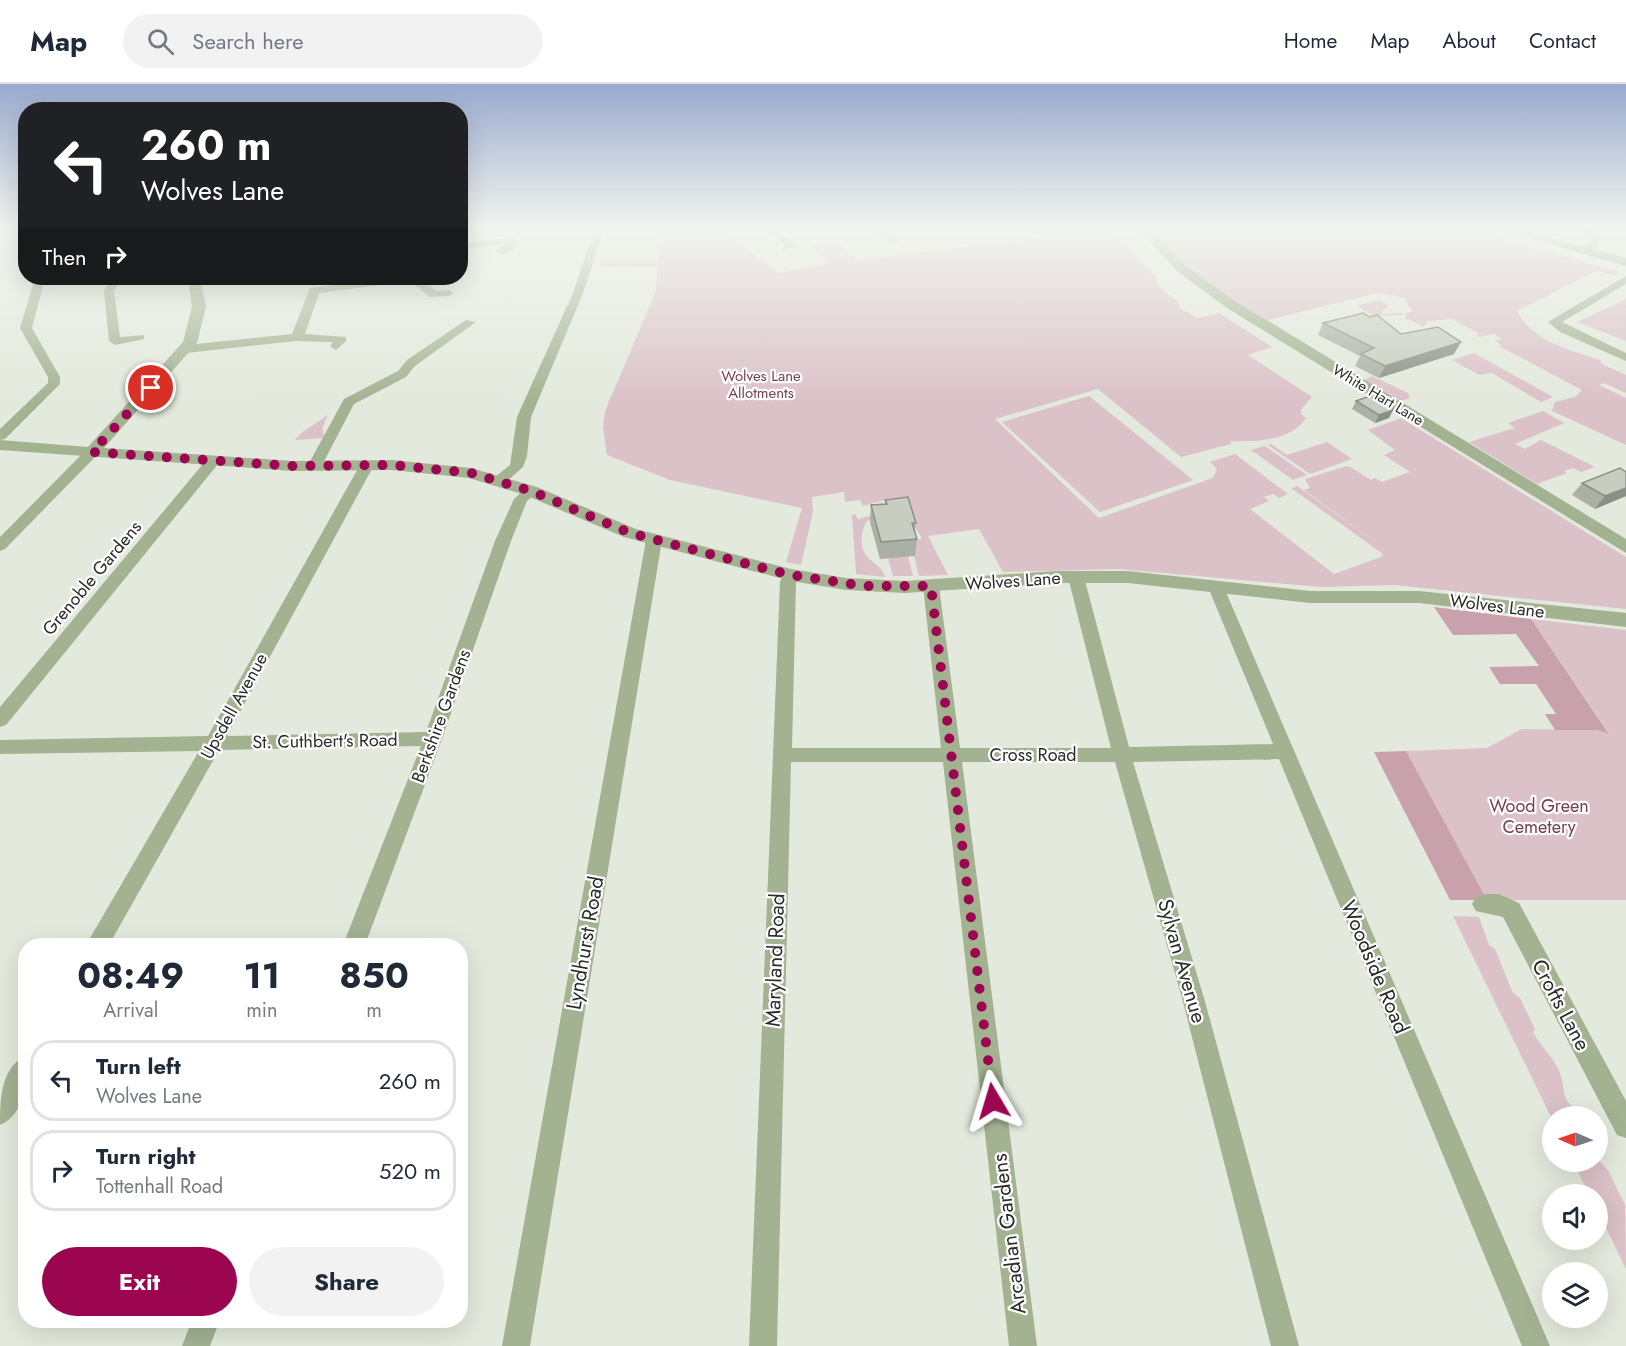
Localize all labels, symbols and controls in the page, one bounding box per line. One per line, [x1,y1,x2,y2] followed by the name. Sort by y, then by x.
[123,14,543,68] search box
[30,21,87,62] text: Map
[144,25,177,58] icon: search
[192,25,304,57] text: Search here
[1284,26,1337,56] text: Home
[1370,26,1410,56] text: Map
[1443,26,1496,56] text: About
[1529,26,1596,56] text: Contact
[141,115,272,176] text: 260 m
[42,126,120,204] icon: left
[141,171,284,210] text: Wolves Lane
[99,240,132,273] icon: right
[42,241,87,273] text: Then
[1328,359,1428,431] street label: White Hart Lane
[125,362,176,413] pin
[721,365,801,404] park label: Wolves Lane Allotments
[134,371,167,404] icon: arrive
[36,515,148,641] street label: Grenoble Gardens
[965,565,1061,597] street label: Wolves Lane
[1448,587,1546,625] street label: Wolves Lane
[405,646,477,786] street label: Berkshire Gardens
[194,648,274,764] street label: Upsdell Avenue
[252,727,398,755] street label: St. Cuthbert's Road
[990,742,1076,768] street label: Cross Road
[1489,793,1589,840] park label: Wood Green Cemetery
[559,874,611,1012] street label: Lyndhurst Road
[758,893,792,1027] street label: Maryland Road
[1150,896,1214,1027] street label: Sylvan Avenue
[1333,896,1417,1038] street label: Woodside Road
[77,949,184,1001] text: 08:49
[243,949,280,1001] text: 11
[339,949,409,1001] text: 850
[1524,954,1598,1056] street label: Crofts Lane
[103,996,158,1025] text: Arrival
[246,996,277,1025] text: min
[366,996,382,1025] text: m
[96,1050,181,1082] text: Turn left
[45,1064,78,1097] icon: left
[379,1065,441,1097] text: 260 m
[961,1069,1025,1133] position arrow
[96,1082,202,1111] text: Wolves Lane
[1542,1106,1608,1172] north arrow
[1542,1106,1608,1328] map controls
[96,1140,196,1172] text: Turn right
[984,1152,1034,1316] street label: Arcadian Gardens
[45,1154,78,1187] icon: right
[379,1155,441,1187] text: 520 m
[96,1172,223,1201] text: Tottenhall Road
[1542,1184,1608,1250] button: sound
[42,1247,237,1316] button: Exit
[249,1247,444,1316] button: Share
[1542,1262,1608,1328] button: layers

